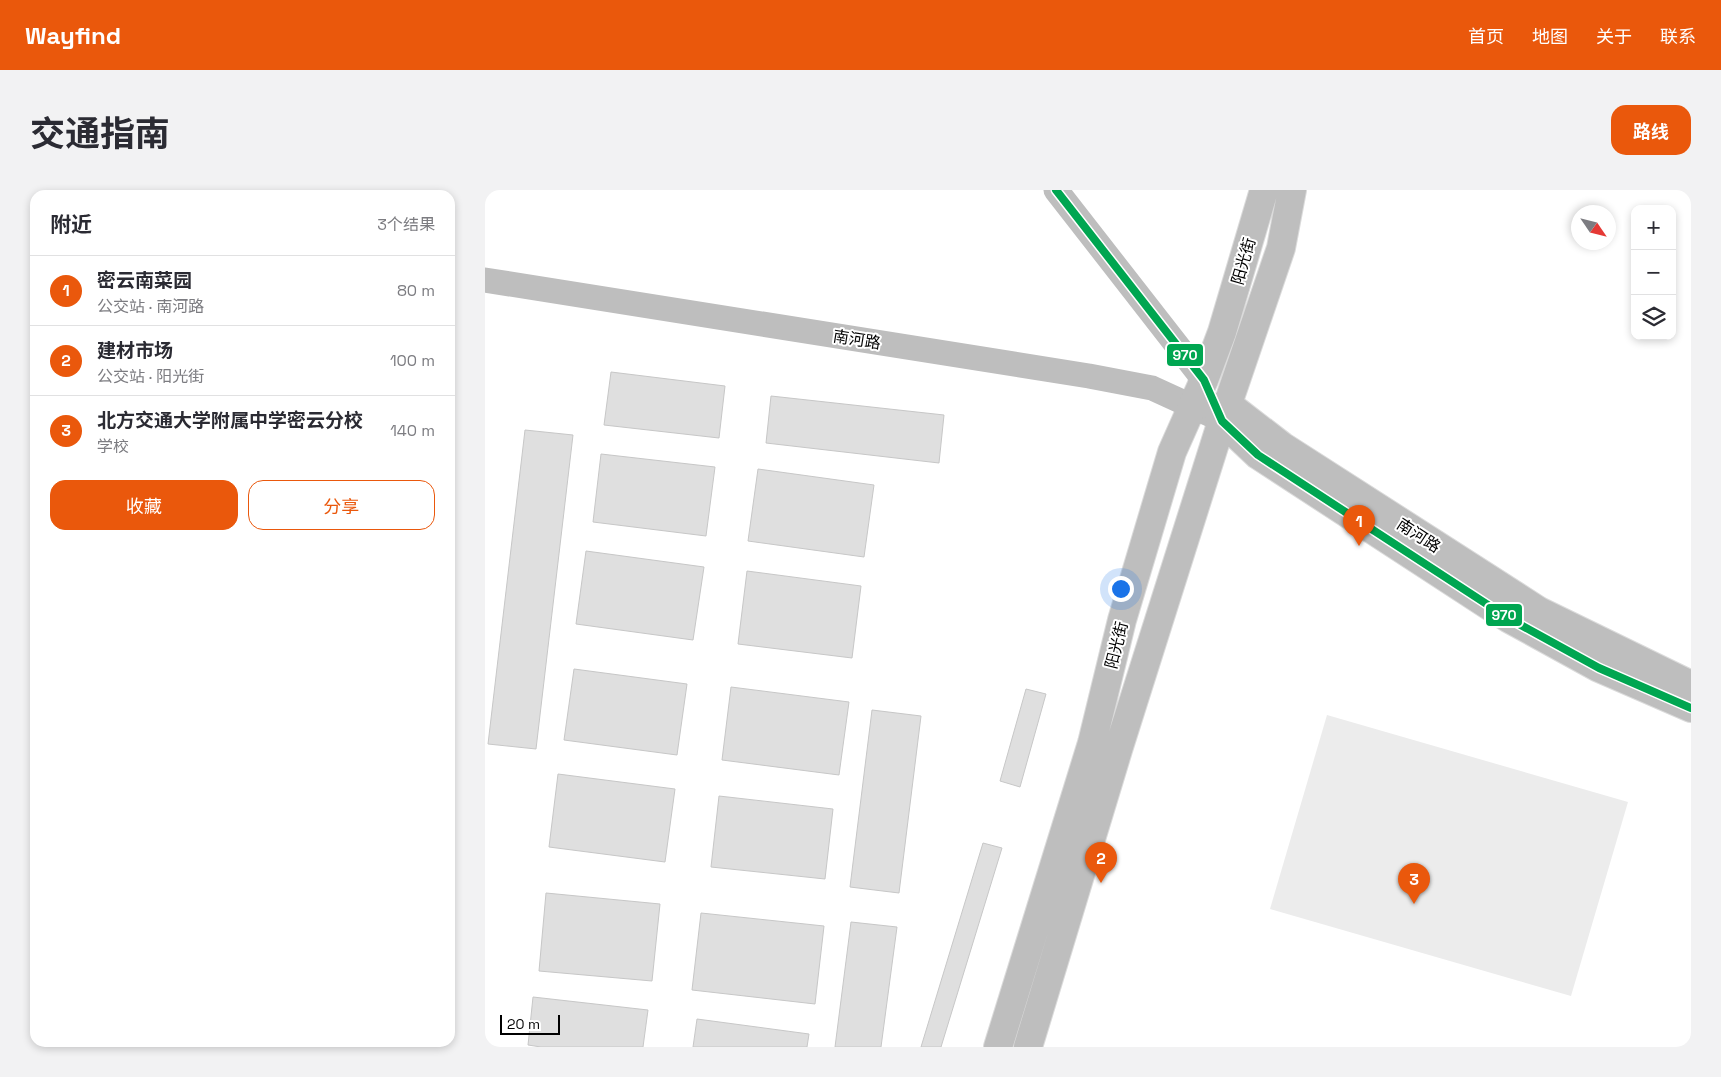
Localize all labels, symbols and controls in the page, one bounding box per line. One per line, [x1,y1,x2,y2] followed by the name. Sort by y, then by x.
[25,20,121,51] text: Wayfind
[1468,25,1504,48] text: 首页
[1532,25,1568,48] text: 地图
[1596,25,1632,48] text: 关于
[1660,25,1696,48] text: 联系
[1611,105,1691,155] button: 路线
[30,112,170,156] text: 交通指南
[1571,205,1616,250] north arrow
[1631,205,1676,340] map controls
[1631,205,1676,250] button: +
[50,211,92,238] text: 附近
[377,214,435,235] text: 3个结果
[1227,235,1260,287] street label: 阳光街
[1631,250,1676,295] button: −
[97,268,192,293] text: 密云南菜园
[62,280,70,301] text: 1
[397,280,435,301] text: 80 m
[1631,295,1676,340] button: layers
[97,296,204,317] text: 公交站 · 南河路
[832,325,882,354] street label: 南河路
[97,338,173,363] text: 建材市场
[1166,343,1204,367] line badge: 970
[1172,346,1198,364] text: 970
[61,350,71,371] text: 2
[390,350,435,371] text: 100 m
[97,366,204,387] text: 公交站 · 阳光街
[97,408,363,433] text: 北方交通大学附属中学密云分校
[61,420,71,441] text: 3
[390,420,435,441] text: 140 m
[97,436,129,457] text: 学校
[50,480,238,530] button: 收藏
[248,480,435,530] button: 分享
[1343,505,1375,546] pin: 1
[1393,514,1445,557] street label: 南河路
[1108,576,1134,602] your location
[1485,603,1523,627] line badge: 970
[1491,606,1517,624] text: 970
[1100,619,1132,671] street label: 阳光街
[1085,842,1117,883] pin: 2
[1398,863,1430,904] pin: 3
[500,1012,560,1035] scale bar
[507,1015,540,1033] text: 20 m

